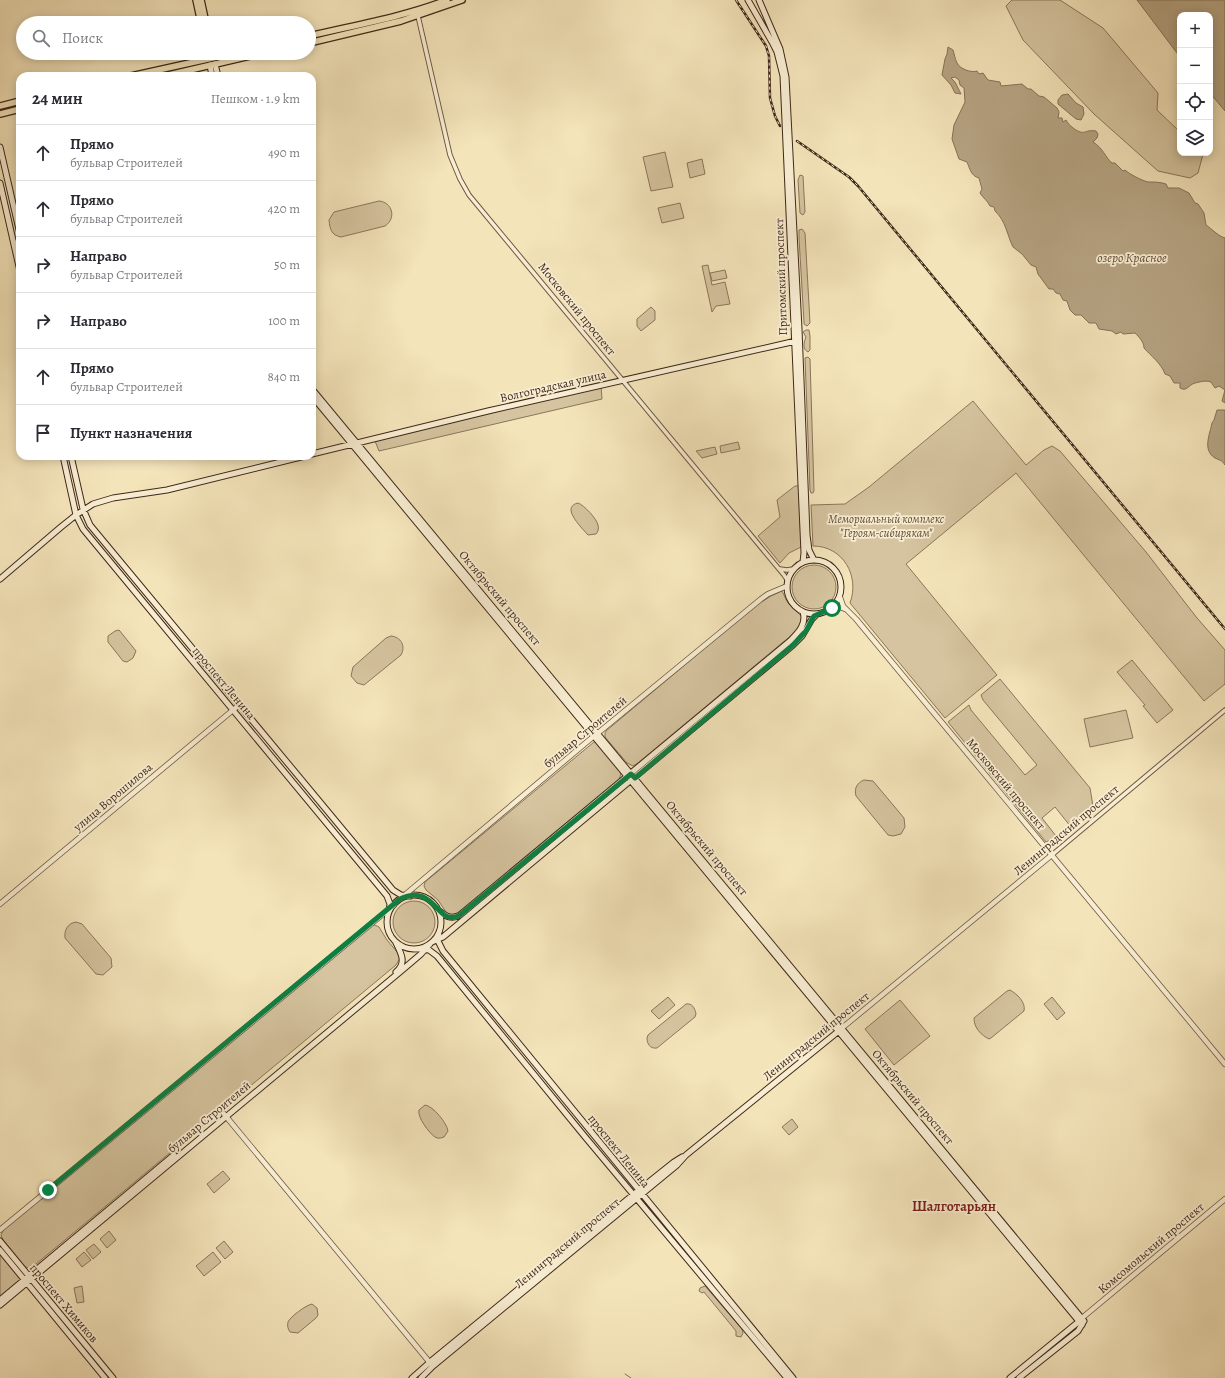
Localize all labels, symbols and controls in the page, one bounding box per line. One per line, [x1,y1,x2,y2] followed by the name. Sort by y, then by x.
[1177,12,1213,156] map controls
[1177,12,1213,48] button: +
[16,16,316,60] search box
[30,27,52,49] icon: search
[62,28,103,48] text: Поиск
[1177,48,1213,84] button: −
[1177,84,1213,120] button: locate
[32,87,83,110] text: 24 мин
[211,90,300,107] text: Пешком · 1.9 km
[1177,120,1213,156] button: layers
[70,134,114,154] text: Прямо
[32,142,54,164] icon: ahead
[268,144,300,161] text: 490 m
[70,154,183,171] text: бульвар Строителей
[70,190,114,210] text: Прямо
[32,198,54,220] icon: ahead
[268,200,300,217] text: 420 m
[70,210,183,227] text: бульвар Строителей
[771,217,791,336] street label: Притомский проспект
[70,246,127,266] text: Направо
[1097,249,1167,266] water label: озеро Красное
[32,254,54,276] icon: right
[274,256,300,273] text: 50 m
[535,259,620,359] street label: Московский проспект
[70,266,183,283] text: бульвар Строителей
[32,310,54,332] icon: right
[70,311,127,331] text: Направо
[268,312,300,329] text: 100 m
[70,358,114,378] text: Прямо
[32,366,54,388] icon: ahead
[498,366,608,406] street label: Волгоградская улица
[267,368,300,385] text: 840 m
[70,378,183,395] text: бульвар Строителей
[32,422,54,444] icon: arrive
[70,423,192,443] text: Пункт назначения
[828,511,945,541] park label: Мемориальный комплекс "Героям-сибирякам"
[455,547,545,649] street label: Октябрьский проспект
[823,599,841,617] route start
[189,643,259,723] street label: проспект Ленина
[540,692,630,772] street label: бульвар Строителей
[963,735,1050,834] street label: Московский проспект
[69,759,156,835] street label: улица Ворошилова
[1010,781,1123,879] street label: Ленинградский проспект
[662,797,752,899] street label: Октябрьский проспект
[759,988,873,1084] street label: Ленинградский проспект
[868,1046,958,1148] street label: Октябрьский проспект
[164,1077,254,1157] street label: бульвар Строителей
[584,1111,654,1191] street label: проспект Ленина
[39,1181,57,1199] route end
[511,1194,624,1292] street label: Ленинградский проспект
[912,1197,996,1216] district label: Шалготарьян
[1095,1198,1208,1297] street label: Комсомольский проспект
[26,1260,102,1346] street label: проспект Химиков

